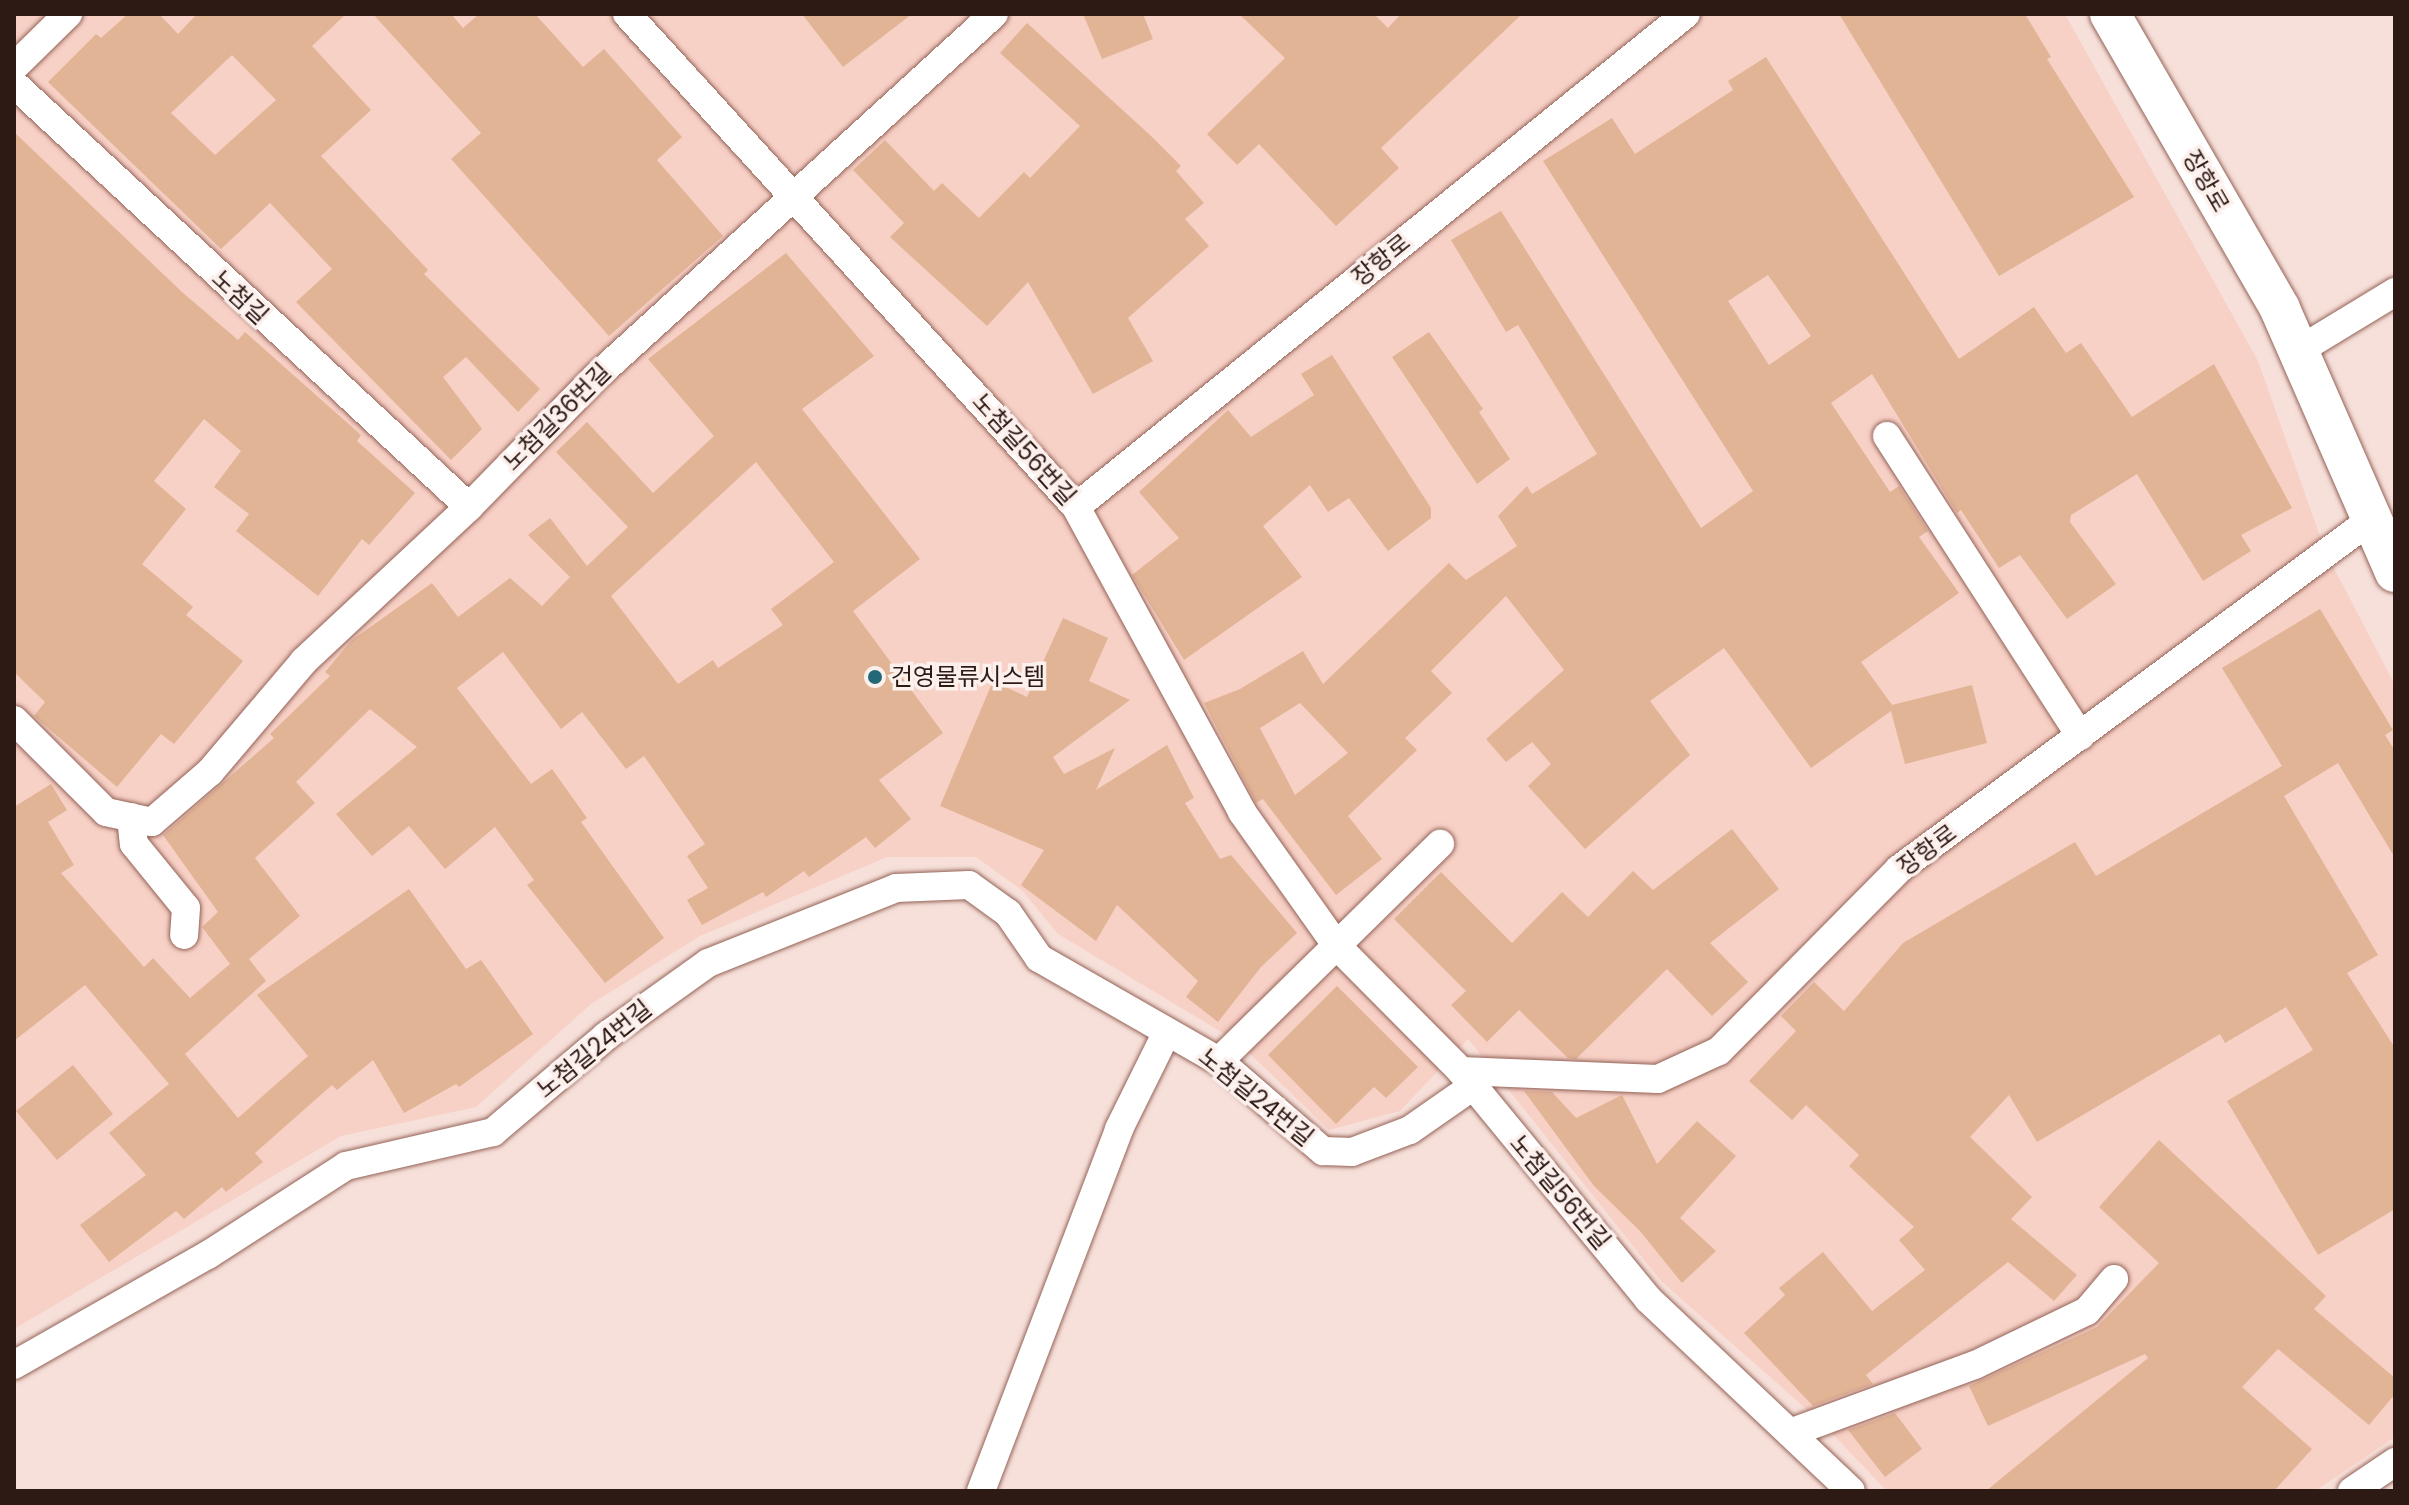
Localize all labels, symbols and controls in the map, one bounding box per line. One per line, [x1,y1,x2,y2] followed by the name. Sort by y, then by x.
[2177,145,2235,217] street label: 장항로
[1346,228,1416,292] street label: 장항로
[206,264,274,330] street label: 노첨길
[497,357,617,477] street label: 노첨길36번길
[966,387,1082,511] street label: 노첨길56번길
[891,663,1046,691] place label: 건영물류시스템
[866,668,884,686] marker: 건영물류시스템
[1892,819,1962,881] street label: 장항로
[531,994,657,1104] street label: 노첨길24번길
[1193,1042,1319,1152] street label: 노첨길24번길
[1504,1129,1616,1255] street label: 노첨길56번길

